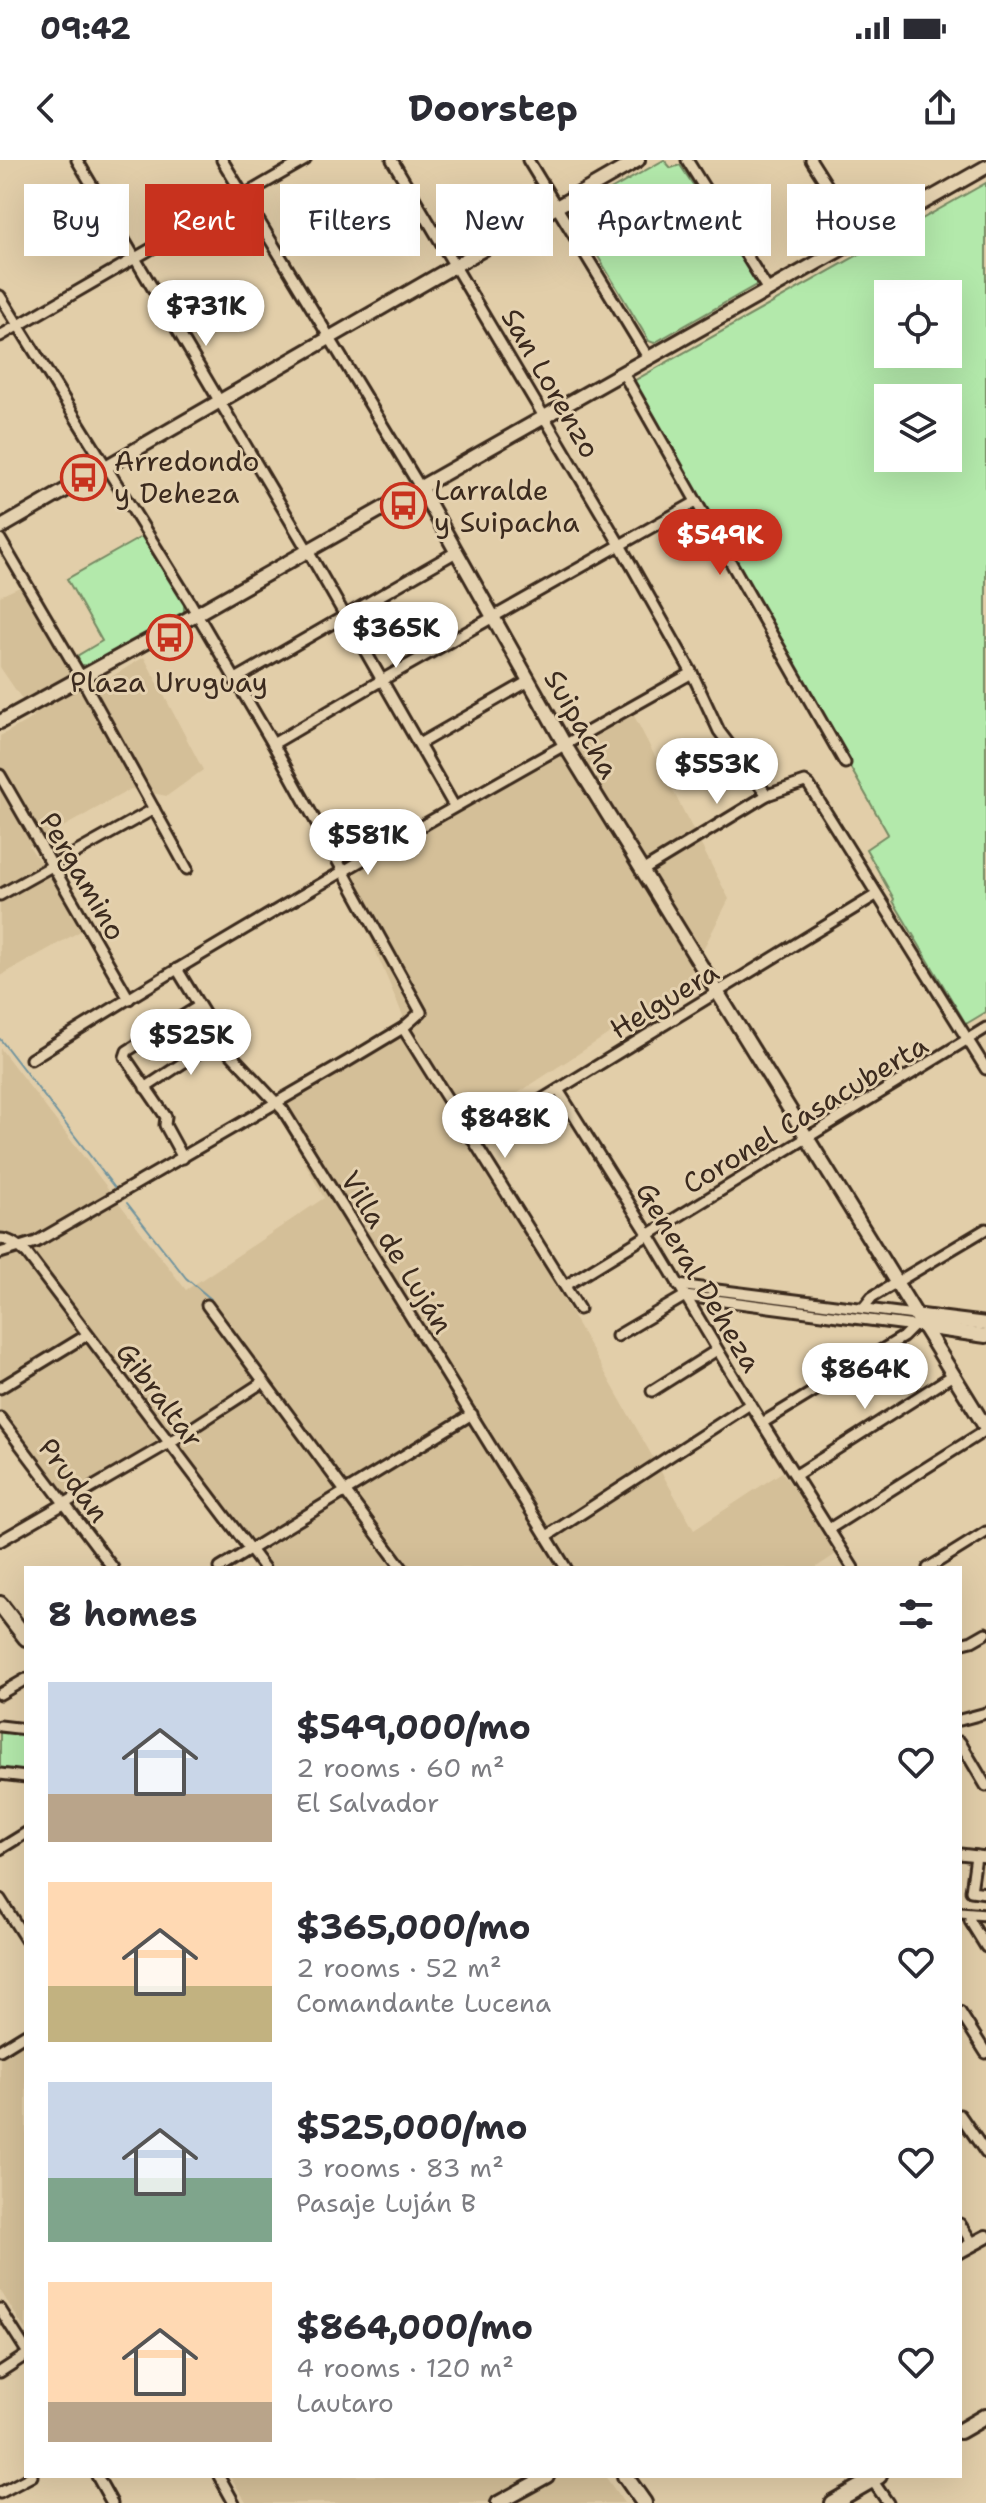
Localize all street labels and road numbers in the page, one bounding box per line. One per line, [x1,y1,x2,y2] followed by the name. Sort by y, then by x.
[493,301,609,465] street label: San Lorenzo
[536,663,628,785] street label: Suipacha
[31,805,135,947] street label: Pergamino
[602,953,726,1047] street label: Helguera
[675,1026,935,1202] street label: Coronel Casacuberta
[332,1163,462,1341] street label: Villa de Luján
[627,1175,771,1379] street label: General Deheza
[108,1334,212,1456] street label: Gibraltar
[30,1430,118,1530] street label: Prudan

